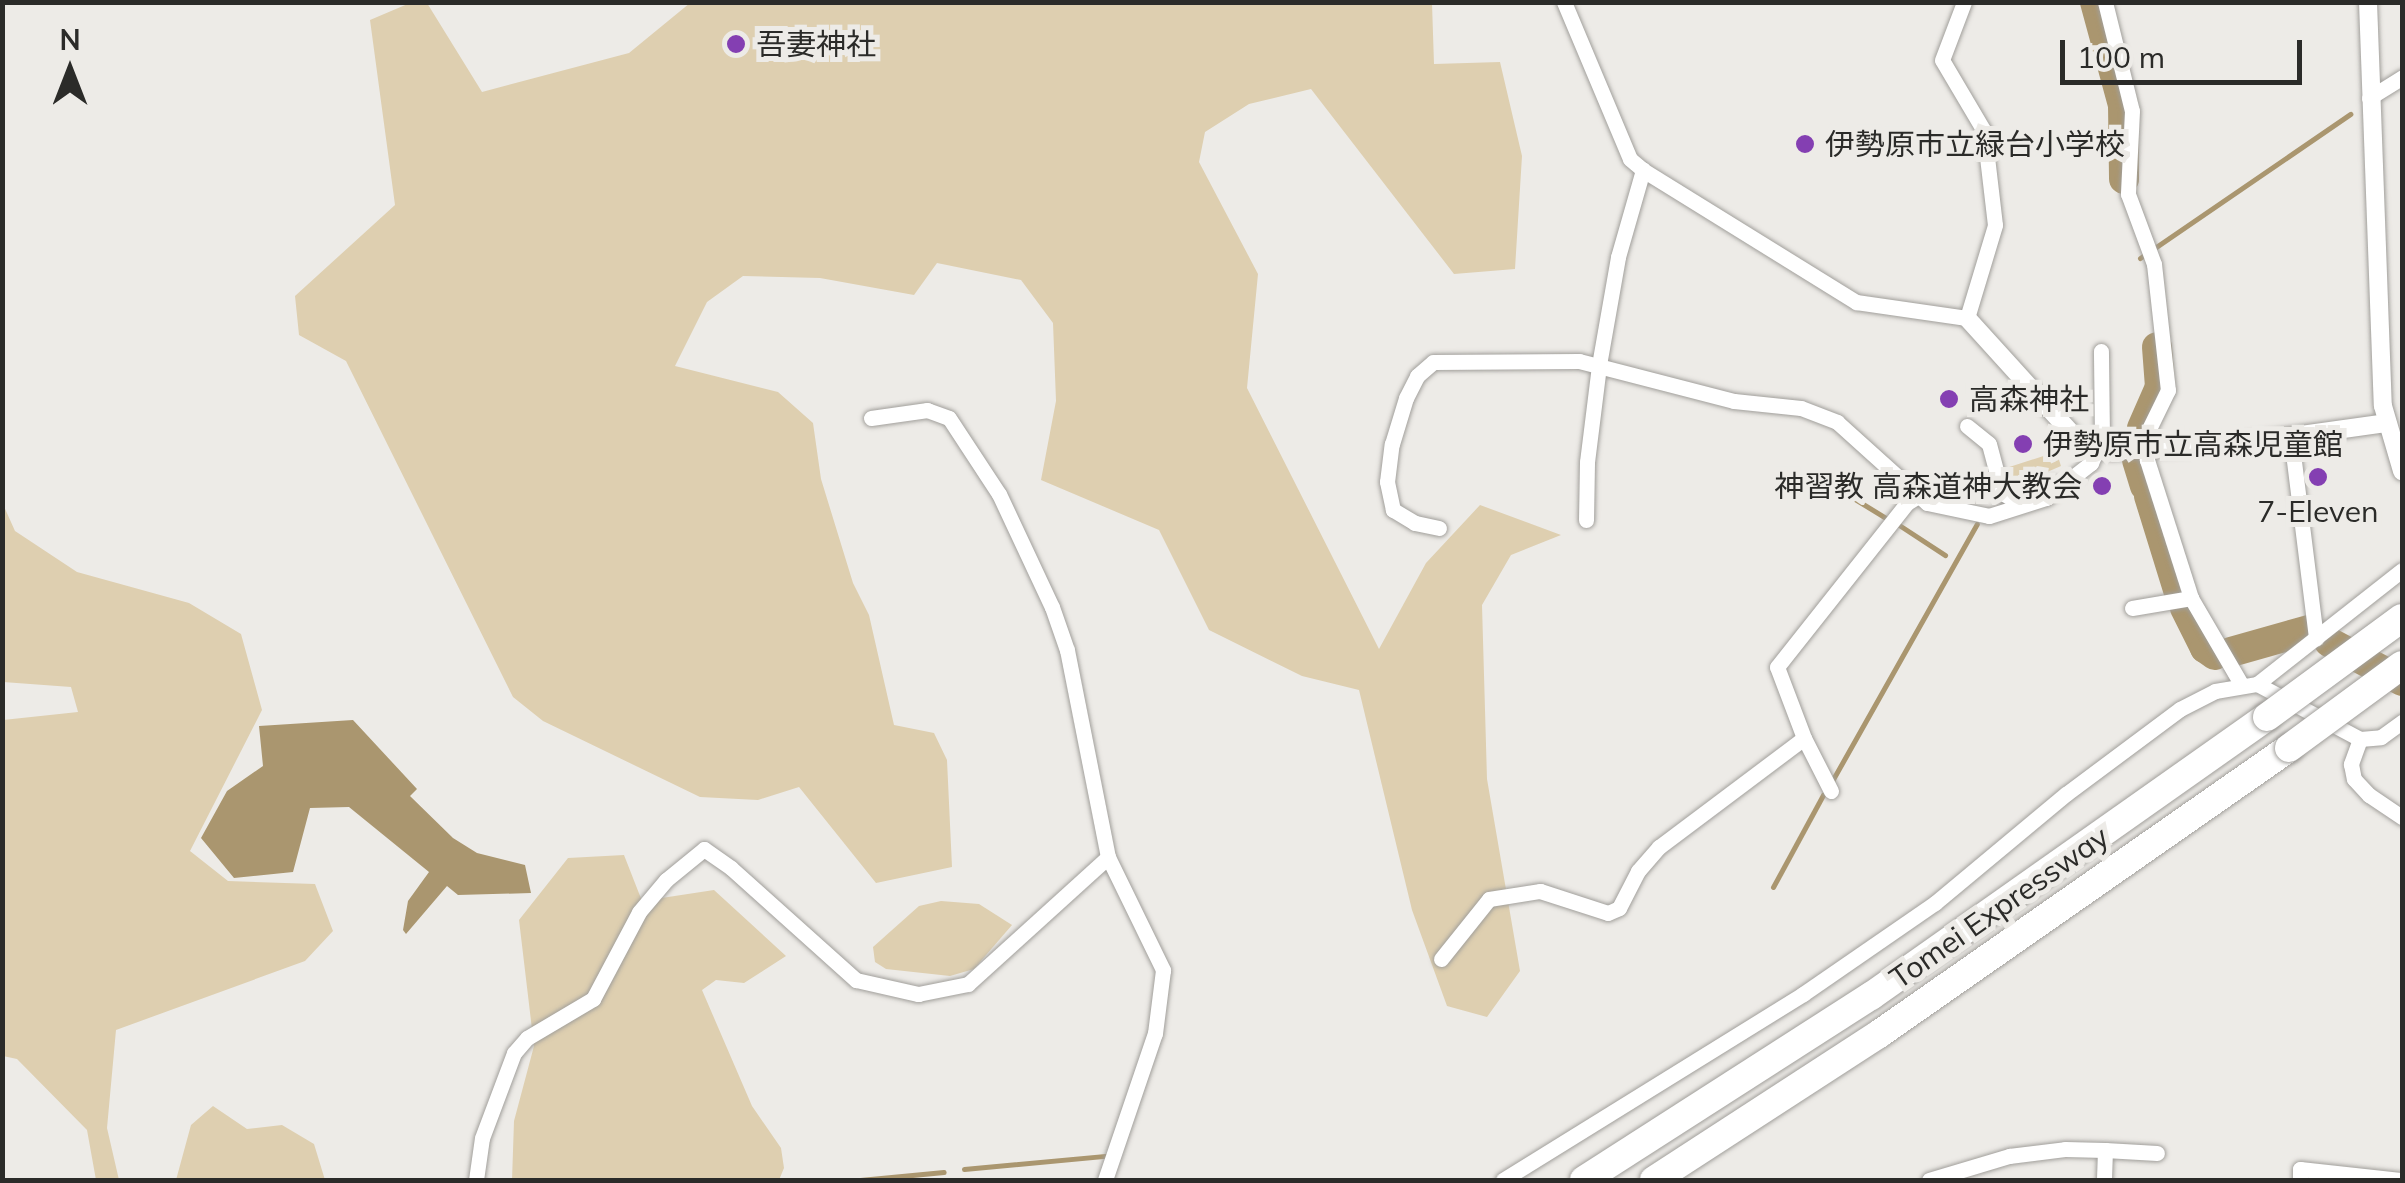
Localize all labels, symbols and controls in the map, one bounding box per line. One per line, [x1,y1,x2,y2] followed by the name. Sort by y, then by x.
[20,20,120,120] north arrow
[2065,20,2308,82] scale bar
[59,22,81,57] text: N
[756,26,876,62] place label: 吾妻神社
[725,33,747,55] marker: 吾妻神社
[2077,38,2165,76] text: 100 m
[1825,126,2125,162] place label: 伊勢原市立緑台小学校
[1794,133,1816,155] marker: 伊勢原市立緑台小学校
[1969,381,2089,417] place label: 高森神社
[1938,388,1960,410] marker: 高森神社
[2043,426,2343,462] place label: 伊勢原市立高森児童館
[2012,433,2034,455] marker: 伊勢原市立高森児童館
[2307,466,2329,488] marker: 7-Eleven
[1774,468,2082,504] place label: 神習教 高森道神大教会
[2091,475,2113,497] marker: 神習教 高森道神大教会
[2257,493,2379,529] place label: 7-Eleven
[1883,818,2115,996] street label: Tomei Expressway

